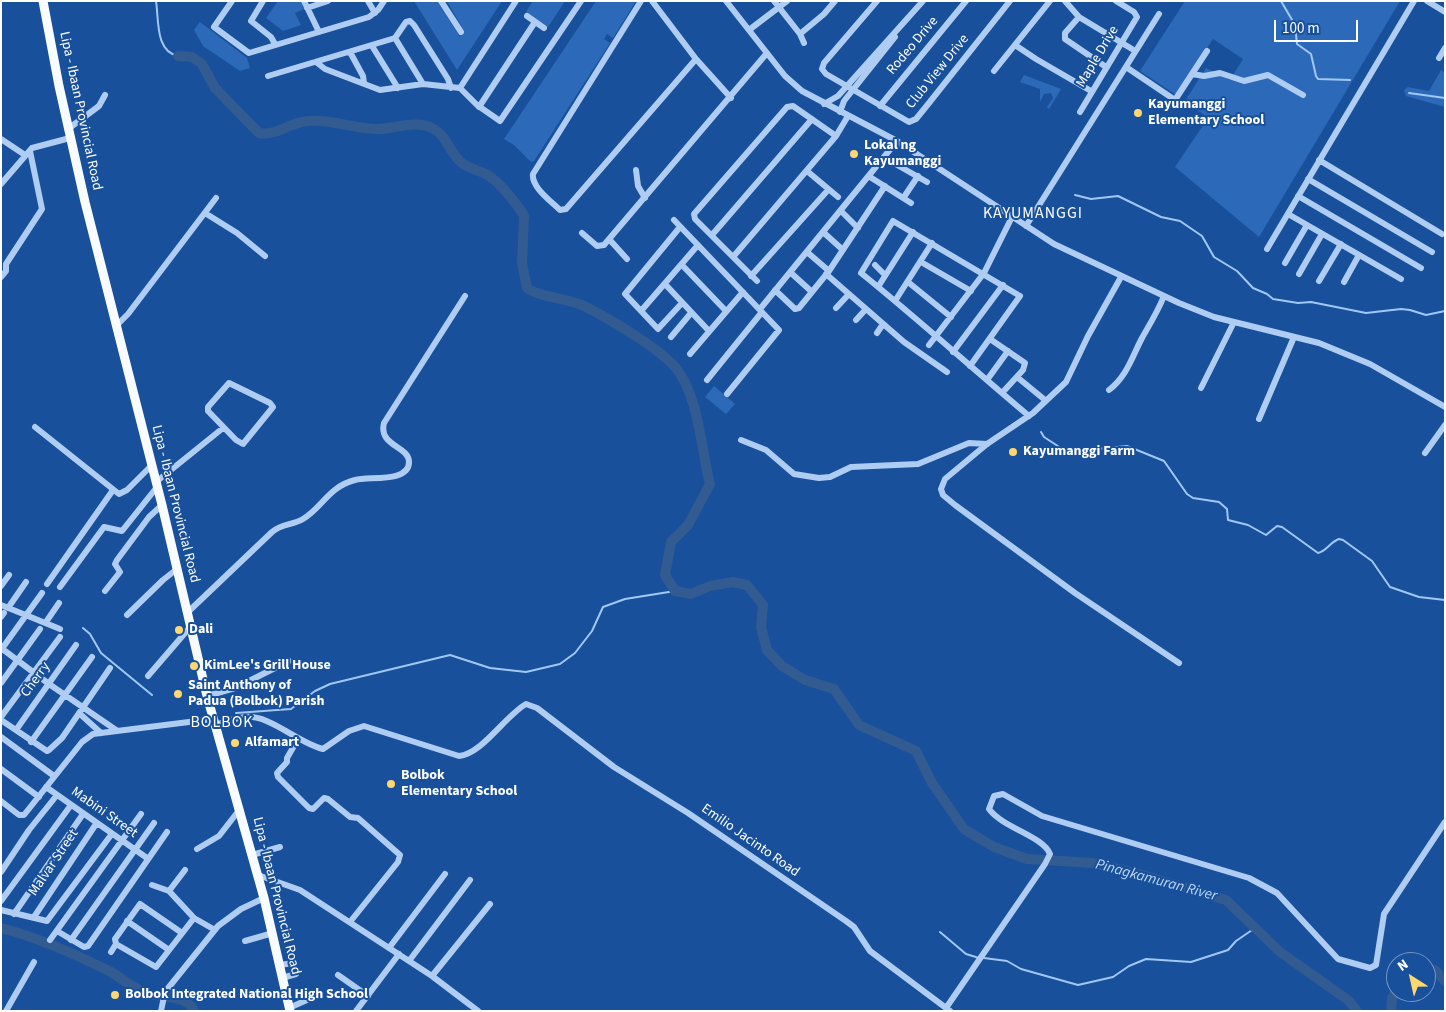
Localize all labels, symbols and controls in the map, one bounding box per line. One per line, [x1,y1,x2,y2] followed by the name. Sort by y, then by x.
[1276,10,1360,42] scale bar
[884,13,942,79] street label: Rodeo Drive
[1282,18,1320,39] text: 100 m
[1073,23,1123,91] street label: Maple Drive
[55,30,105,192] street label: Lipa - Ibaan Provincial Road
[903,32,973,112] street label: Club View Drive
[1148,97,1264,130] place label: Kayumanggi Elementary School
[1132,107,1144,119] marker: Kayumanggi Elementary School
[864,138,941,170] place label: Lokal ng Kayumanggi
[848,148,860,160] marker: Lokal ng Kayumanggi
[982,204,1084,224] district label: KAYUMANGGI
[147,423,203,585] street label: Lipa - Ibaan Provincial Road
[1023,444,1135,460] place label: Kayumanggi Farm
[1007,446,1019,458] marker: Kayumanggi Farm
[189,622,213,638] place label: Dali
[173,624,185,636] marker: Dali
[204,658,331,674] place label: KimLee's Grill House
[18,659,54,701] street label: Cherry
[188,660,200,672] marker: KimLee's Grill House
[188,678,324,710] place label: Saint Anthony of Padua (Bolbok) Parish
[172,688,184,700] marker: Saint Anthony of Padua (Bolbok) Parish
[190,713,254,733] district label: BOLBOK
[245,735,299,751] place label: Alfamart
[229,737,241,749] marker: Alfamart
[401,768,517,800] place label: Bolbok Elementary School
[385,778,397,790] marker: Bolbok Elementary School
[67,784,141,842] street label: Mabini Street
[698,801,802,881] street label: Emilio Jacinto Road
[248,815,304,977] street label: Lipa - Ibaan Provincial Road
[26,826,82,900] street label: Malvar Street
[1093,856,1219,906] water label: Pinagkamuran River
[1386,952,1436,1002] north arrow
[1393,955,1413,976] text: N
[125,987,368,1003] place label: Bolbok Integrated National High School
[109,989,121,1001] marker: Bolbok Integrated National High School

